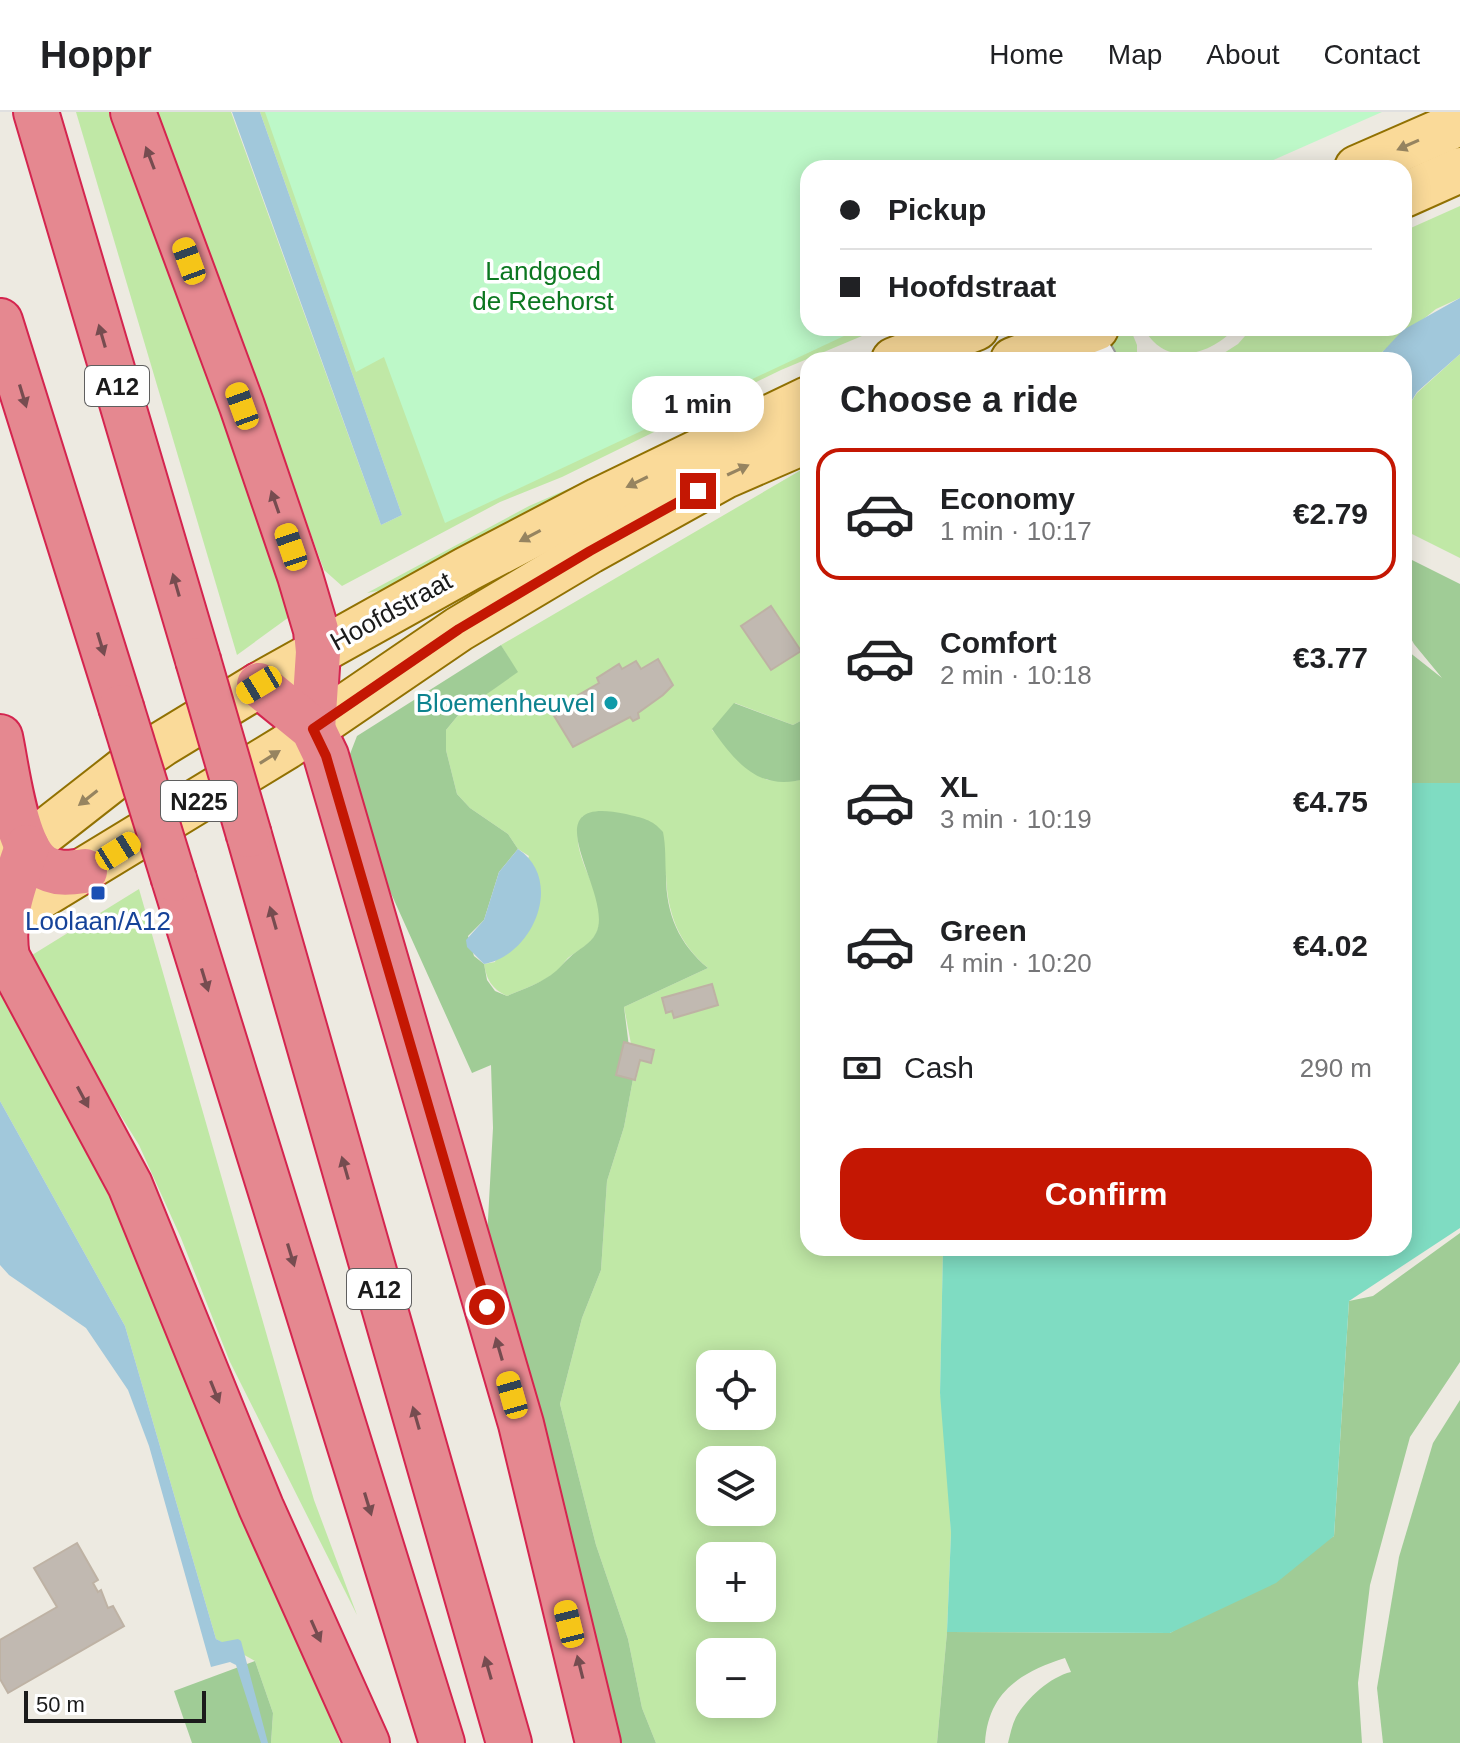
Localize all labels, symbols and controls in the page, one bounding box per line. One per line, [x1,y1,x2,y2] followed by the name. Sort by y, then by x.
[40,34,152,76] text: Hoppr
[989,39,1064,70] text: Home
[1108,39,1162,70] text: Map
[1206,39,1280,70] text: About
[1324,39,1420,70] text: Contact
[1397,138,1420,152] one-way arrow
[143,146,156,170] one-way arrow
[888,193,986,226] text: Pickup
[170,234,208,288] car
[472,256,615,316] park label: Landgoed de Reehorst
[888,270,1056,303] text: Hoofdstraat
[95,324,108,348] one-way arrow
[85,366,149,406] road number: A12
[632,375,764,431] callout: 1 min
[223,379,261,433] car
[840,379,1078,420] text: Choose a ride
[18,384,30,408] one-way arrow
[664,389,732,419] text: 1 min
[726,463,749,477] one-way arrow
[680,473,716,509] route end
[626,475,649,489] one-way arrow
[844,478,916,550] icon: car
[940,482,1075,515] text: Economy
[269,490,281,514] one-way arrow
[1293,497,1368,530] text: €2.79
[940,516,1092,546] text: 1 min · 10:17
[272,520,310,574] car
[519,529,541,543] one-way arrow
[325,565,458,657] street label: Hoofdstraat
[169,573,182,597] one-way arrow
[844,622,916,694] icon: car
[940,626,1057,659] text: Comfort
[96,632,108,656] one-way arrow
[1293,641,1368,674] text: €3.77
[940,660,1092,690] text: 2 min · 10:18
[232,662,286,708] car
[416,688,595,718] place label: Bloemenheuvel
[602,694,620,712] marker: Bloemenheuvel
[259,750,282,765] one-way arrow
[844,766,916,838] icon: car
[940,770,978,803] text: XL
[161,781,237,821] road number: N225
[1293,785,1368,818] text: €4.75
[78,789,98,805] one-way arrow
[940,804,1092,834] text: 3 min · 10:19
[91,828,145,874] car
[89,884,107,902] marker: Loolaan/A12
[25,906,171,936] place label: Loolaan/A12
[266,906,279,930] one-way arrow
[844,910,916,982] icon: car
[940,914,1027,947] text: Green
[1293,929,1368,962] text: €4.02
[940,948,1092,978] text: 4 min · 10:20
[200,969,212,993] one-way arrow
[840,1046,884,1090] icon: cash
[904,1051,974,1084] text: Cash
[1300,1053,1372,1083] text: 290 m
[76,1085,89,1108] one-way arrow
[840,1148,1372,1240] button: Confirm
[338,1156,350,1181] one-way arrow
[285,1244,298,1268] one-way arrow
[347,1269,411,1309] road number: A12
[469,1289,505,1325] route start
[492,1337,505,1361] one-way arrow
[696,1350,776,1718] map controls
[696,1350,776,1430] button: locate
[494,1369,530,1421] car
[208,1380,221,1404] one-way arrow
[409,1406,422,1430] one-way arrow
[696,1446,776,1526] button: layers
[362,1492,375,1516] one-way arrow
[696,1542,776,1622] button: +
[552,1598,586,1650] car
[309,1619,323,1643] one-way arrow
[696,1638,776,1718] button: −
[573,1655,586,1680] one-way arrow
[481,1656,494,1680] one-way arrow
[24,1687,206,1723] scale bar
[36,1692,85,1717] text: 50 m

